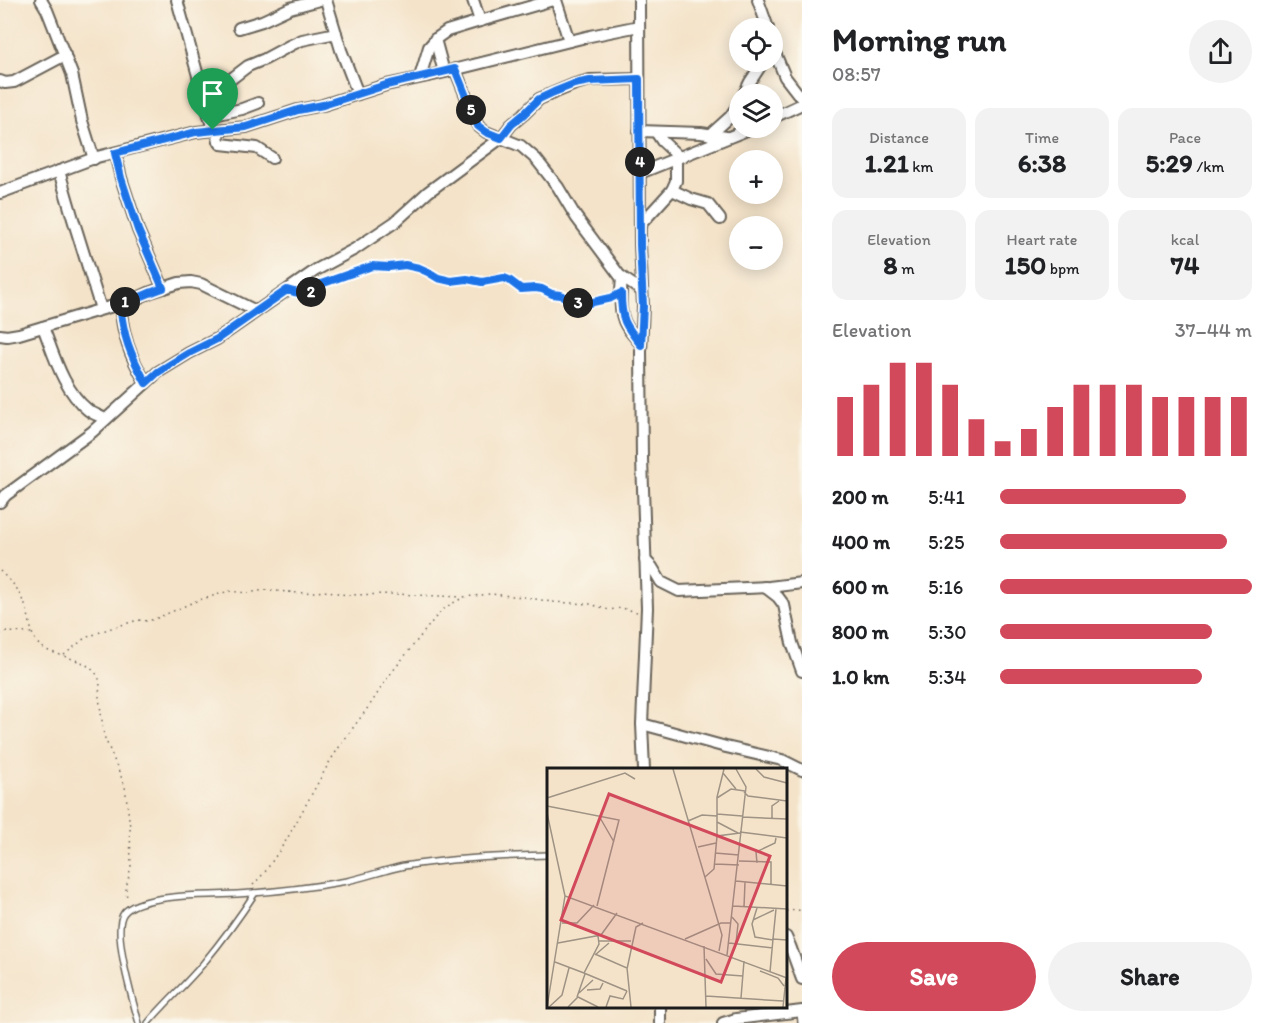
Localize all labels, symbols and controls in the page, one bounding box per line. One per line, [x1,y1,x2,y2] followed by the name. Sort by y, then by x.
[729,18,783,270] map controls
[729,18,783,72] button: locate
[832,20,1007,59] text: Morning run
[1189,20,1252,83] button: share
[832,62,881,86] text: 08:57
[187,68,238,130] pin
[196,77,229,110] icon: arrive
[729,84,783,138] button: layers
[456,95,486,125] pin: 5
[467,100,475,119] text: 5
[869,128,929,147] text: Distance
[1025,128,1059,147] text: Time
[1169,128,1201,147] text: Pace
[625,147,655,177] pin: 4
[865,147,909,179] text: 1.21
[1018,147,1066,179] text: 6:38
[1146,147,1193,179] text: 5:29
[729,150,783,204] button: +
[635,152,645,171] text: 4
[909,157,933,176] text: km
[1193,157,1224,176] text: /km
[729,216,783,270] button: −
[867,230,931,249] text: Elevation
[1007,230,1077,249] text: Heart rate
[1171,230,1199,249] text: kcal
[883,249,898,281] text: 8
[1004,249,1046,281] text: 150
[1171,249,1199,281] text: 74
[898,259,915,278] text: m
[1046,259,1080,278] text: bpm
[296,277,326,307] pin: 2
[307,282,315,301] text: 2
[110,287,140,317] pin: 1
[563,288,593,318] pin: 3
[121,292,129,311] text: 1
[574,293,582,312] text: 3
[832,318,911,342] text: Elevation
[1175,318,1252,342] text: 37–44 m
[832,485,888,509] text: 200 m
[928,485,965,509] text: 5:41
[832,530,890,554] text: 400 m
[928,530,964,554] text: 5:25
[832,575,889,599] text: 600 m
[928,575,963,599] text: 5:16
[832,620,889,644] text: 800 m
[928,620,967,644] text: 5:30
[832,665,889,689] text: 1.0 km
[928,665,966,689] text: 5:34
[547,768,787,1008] inset map
[832,942,1036,1011] button: Save
[1048,942,1252,1011] button: Share

